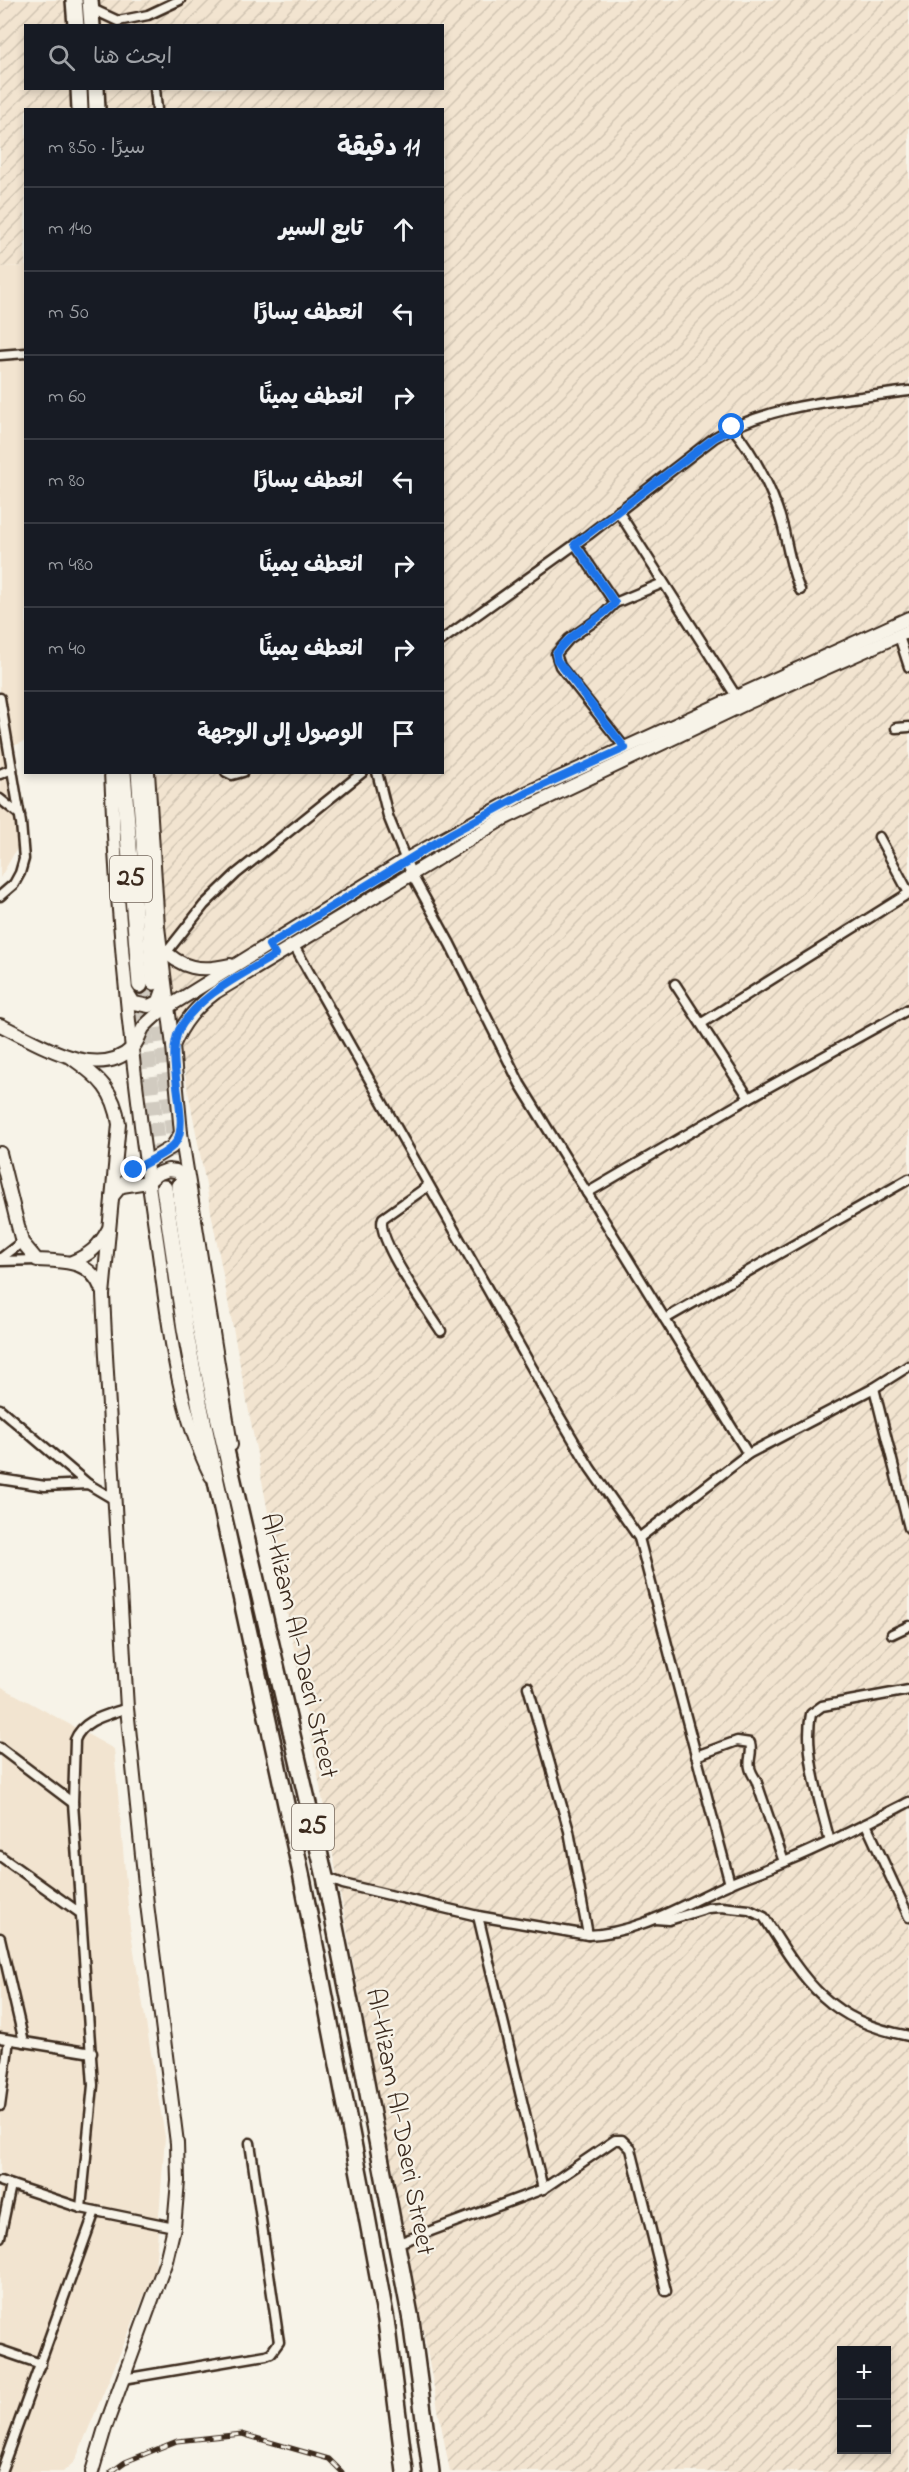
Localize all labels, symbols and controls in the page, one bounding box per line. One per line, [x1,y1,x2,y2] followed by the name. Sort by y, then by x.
[24,24,444,90] search box
[45,41,78,74] icon: search
[93,42,172,74] text: ابحث هنا
[337,130,420,168] text: 11 دقيقة
[48,134,145,163] text: سيرًا · 850 m
[387,213,420,246] icon: ahead
[279,214,363,246] text: تابع السير
[48,215,92,244] text: 140 m
[387,297,420,330] icon: left
[254,298,363,330] text: انعطف يسارًا
[48,299,89,328] text: 50 m
[387,381,420,414] icon: right
[259,382,363,414] text: انعطف يمينًا
[48,383,86,412] text: 60 m
[718,413,744,439] route start
[387,465,420,498] icon: left
[254,466,363,498] text: انعطف يسارًا
[48,467,85,496] text: 80 m
[387,549,420,582] icon: right
[259,550,363,582] text: انعطف يمينًا
[48,551,93,580] text: 480 m
[387,633,420,666] icon: right
[259,634,363,666] text: انعطف يمينًا
[48,635,85,664] text: 40 m
[387,717,420,750] icon: arrive
[197,718,363,750] text: الوصول إلى الوجهة
[110,856,152,902] road number: 25
[120,1156,146,1182] route end
[248,1509,348,1783] street label: Al-Hizam Al-Daeri Street
[292,1804,334,1850] road number: 25
[354,1985,444,2259] street label: Al-Hizam Al-Daeri Street
[837,2346,891,2454] map controls
[837,2346,891,2400] button: +
[837,2400,891,2454] button: −

